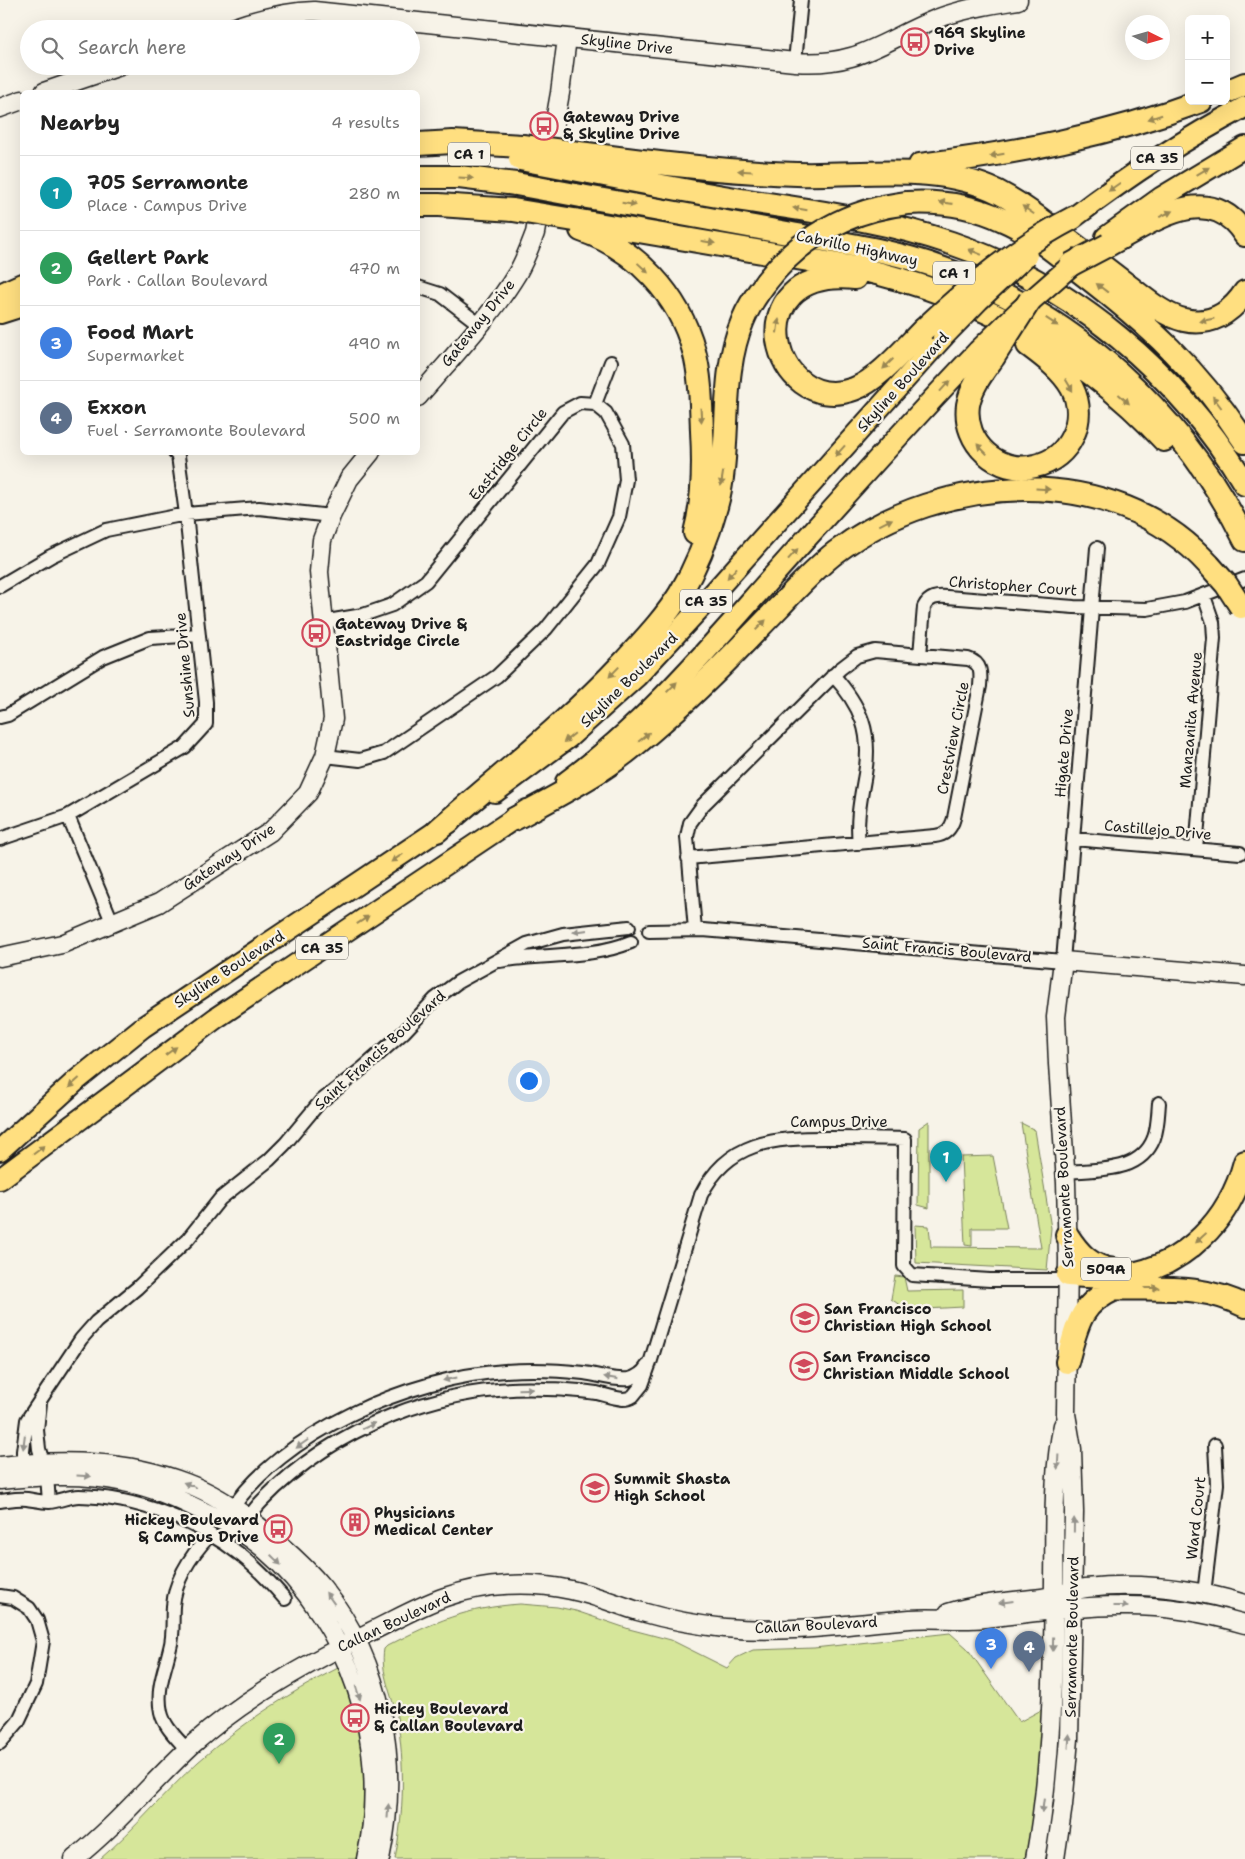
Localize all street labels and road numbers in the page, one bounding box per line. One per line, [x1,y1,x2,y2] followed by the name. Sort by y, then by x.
[580,29,674,59] street label: Skyline Drive
[448,142,490,166] road number: CA 1
[1131,146,1183,170] road number: CA 35
[794,225,920,271] street label: Cabrillo Highway
[933,262,975,284] road number: CA 1
[436,275,520,371] street label: Gateway Drive
[853,327,954,436] street label: Skyline Boulevard
[464,403,552,505] street label: Eastridge Circle
[948,572,1078,600] street label: Christopher Court
[680,590,732,612] road number: CA 35
[170,612,200,718] street label: Sunshine Drive
[576,628,682,732] street label: Skyline Boulevard
[1175,651,1207,789] street label: Manzanita Avenue
[932,680,974,796] street label: Crestview Circle
[1050,707,1078,799] street label: Higate Drive
[1103,815,1213,845] street label: Castillejo Drive
[179,819,279,895] street label: Gateway Drive
[170,925,289,1012] street label: Skyline Boulevard
[861,933,1033,967] street label: Saint Francis Boulevard
[296,936,348,960] road number: CA 35
[310,985,450,1114] street label: Saint Francis Boulevard
[1050,1106,1078,1268] street label: Serramonte Boulevard
[790,1112,888,1132] street label: Campus Drive
[1081,1258,1131,1280] road number: 509A
[1182,1475,1210,1561] street label: Ward Court
[1061,1556,1083,1718] street label: Serramonte Boulevard
[334,1587,454,1657] street label: Callan Boulevard
[754,1612,878,1638] street label: Callan Boulevard

